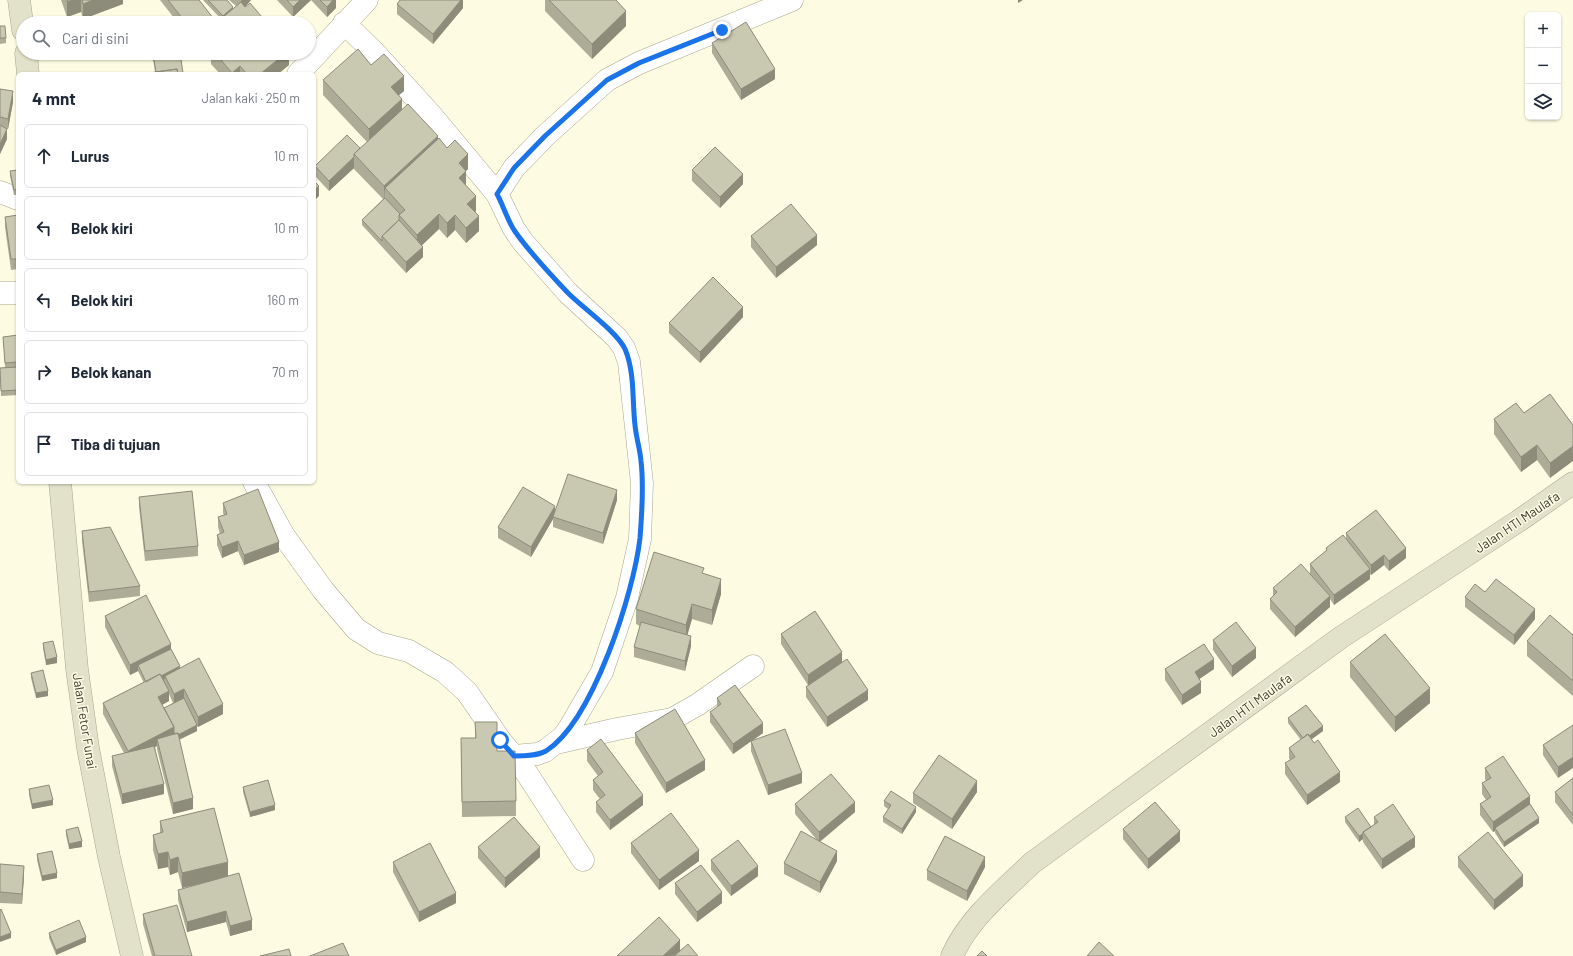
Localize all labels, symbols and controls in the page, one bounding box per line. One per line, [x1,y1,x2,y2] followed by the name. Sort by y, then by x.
[1525,12,1561,120] map controls
[1525,12,1561,48] button: +
[16,16,316,60] search box
[713,21,731,39] route end
[30,27,52,49] icon: search
[62,29,129,47] text: Cari di sini
[1525,48,1561,84] button: −
[1525,84,1561,120] button: layers
[32,88,76,108] text: 4 mnt
[201,90,300,106] text: Jalan kaki · 250 m
[33,145,55,167] icon: ahead
[71,147,109,165] text: Lurus
[274,148,299,164] text: 10 m
[33,217,55,239] icon: left
[71,219,133,237] text: Belok kiri
[274,220,299,236] text: 10 m
[33,289,55,311] icon: left
[71,291,133,309] text: Belok kiri
[267,292,299,308] text: 160 m
[33,361,55,383] icon: right
[71,363,151,381] text: Belok kanan
[272,364,299,380] text: 70 m
[33,433,55,455] icon: arrive
[71,435,160,453] text: Tiba di tujuan
[1472,488,1562,556] street label: Jalan HTI Maulafa
[1205,669,1295,741] street label: Jalan HTI Maulafa
[69,672,101,770] street label: Jalan Fetor Funai
[491,731,509,749] route start

